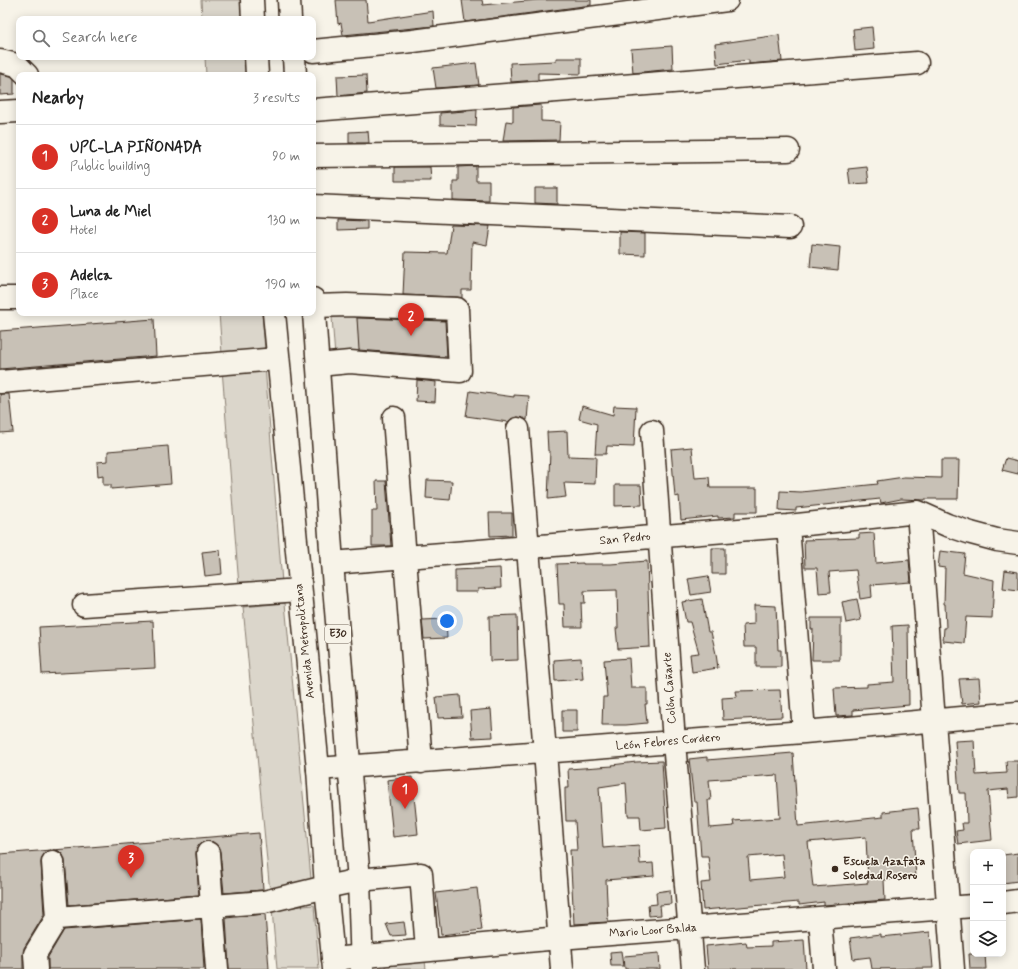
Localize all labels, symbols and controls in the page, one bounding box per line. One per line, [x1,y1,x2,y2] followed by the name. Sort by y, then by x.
[16,16,316,60] search box
[30,27,52,49] icon: search
[62,28,138,48] text: Search here
[32,87,84,109] text: Nearby
[253,90,300,107] text: 3 results
[70,138,202,158] text: UPC-LA PIÑONADA
[42,148,48,165] text: 1
[272,148,300,165] text: 90 m
[70,158,150,175] text: Public building
[70,202,151,222] text: Luna de Miel
[42,212,48,229] text: 2
[267,212,300,229] text: 130 m
[70,222,96,239] text: Hotel
[70,266,112,286] text: Adelca
[42,276,48,293] text: 3
[265,276,300,293] text: 190 m
[70,286,99,303] text: Place
[398,303,424,336] pin: 2
[599,529,652,549] street label: San Pedro
[291,582,319,699] street label: Avenida Metropolitana
[437,611,457,631] your location
[325,625,351,643] road number: E30
[660,652,680,724] street label: Colón Cañarte
[615,729,721,755] street label: León Febres Cordero
[392,776,418,809] pin: 1
[118,845,144,878] pin: 3
[970,849,1006,957] map controls
[970,849,1006,885] button: +
[843,854,926,884] place label: Escuela Azafata Soledad Rosero
[830,864,840,874] marker: Escuela Azafata Soledad Rosero
[970,885,1006,921] button: −
[609,920,697,942] street label: Mario Loor Balda
[970,921,1006,957] button: layers

